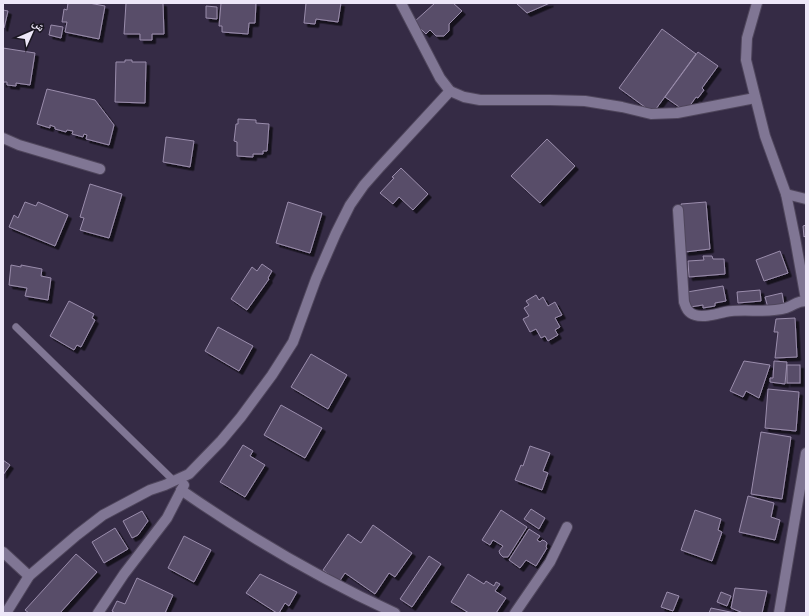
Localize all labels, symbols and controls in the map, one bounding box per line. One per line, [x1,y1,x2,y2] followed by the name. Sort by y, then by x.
[12,12,52,52] north arrow
[29,16,48,35] text: ش

